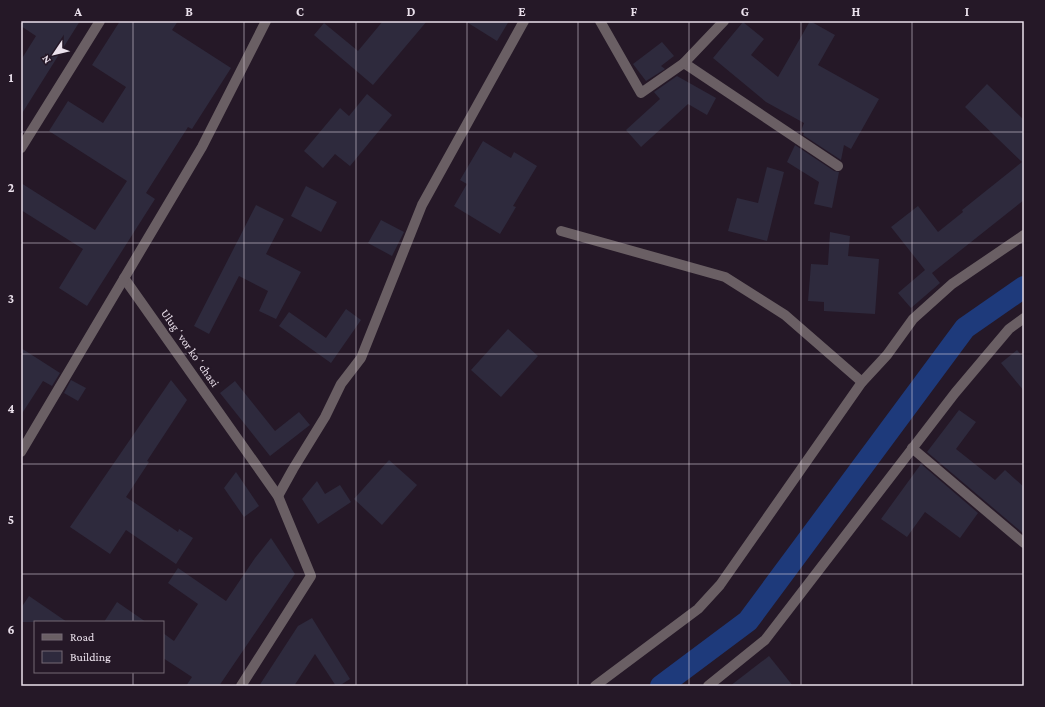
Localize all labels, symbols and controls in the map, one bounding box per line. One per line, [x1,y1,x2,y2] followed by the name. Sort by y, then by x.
[73,4,82,19] text: A
[185,4,193,19] text: B
[296,4,304,19] text: C
[407,4,416,19] text: D
[518,4,526,19] text: E
[631,4,638,19] text: F
[741,4,749,19] text: G
[852,4,861,19] text: H
[965,4,969,19] text: I
[34,34,74,74] north arrow
[38,53,53,66] text: N
[9,70,14,85] text: 1
[8,180,15,195] text: 2
[8,291,14,306] text: 3
[158,307,222,389] street label: Ulugʻvor koʻchasi
[7,401,15,416] text: 4
[8,512,14,527] text: 5
[34,621,164,673] legend
[7,622,15,637] text: 6
[70,630,95,644] text: Road
[70,650,111,664] text: Building

